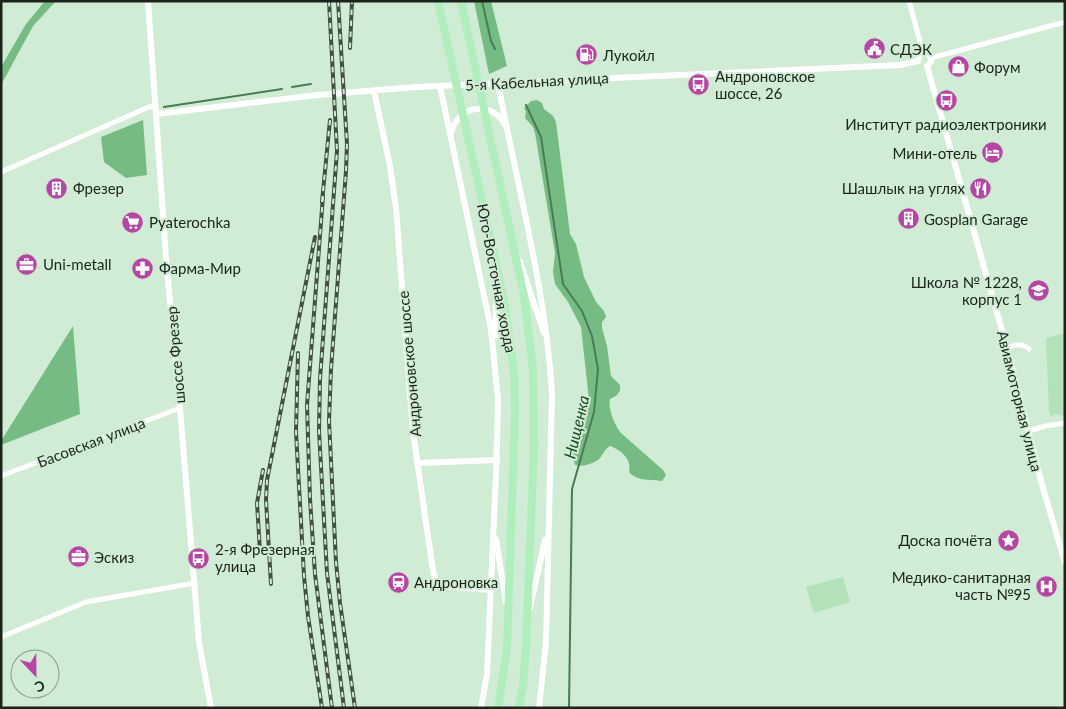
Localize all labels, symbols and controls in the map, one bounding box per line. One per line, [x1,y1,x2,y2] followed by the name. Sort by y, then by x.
[862,37,886,61] public building icon: СДЭК
[890,40,932,58] place label: СДЭК
[575,43,599,67] fuel station icon: Лукойл
[602,46,655,64] place label: Лукойл
[946,55,970,79] shop icon: Форум
[974,58,1021,76] place label: Форум
[715,67,815,102] place label: Андроновское шоссе, 26
[465,68,609,94] street label: 5-я Кабельная улица
[687,73,711,97] bus stop icon: Андроновское шоссе, 26
[934,89,958,113] bus stop icon: Институт радиоэлектроники
[845,115,1047,133] place label: Институт радиоэлектроники
[981,141,1005,165] hotel icon: Мини-отель
[893,144,977,162] place label: Мини-отель
[45,176,69,200] building icon: Фрезер
[969,176,993,200] restaurant icon: Шашлык на углях
[73,179,124,197] place label: Фрезер
[842,179,966,197] place label: Шашлык на углях
[474,202,520,354] street label: Юго-Восточная хорда
[896,207,920,231] building icon: Gosplan Garage
[121,210,145,234] supermarket icon: Pyaterochka
[924,210,1028,228] place label: Gosplan Garage
[149,213,230,231] place label: Pyaterochka
[15,252,39,276] office icon: Uni-metall
[43,255,111,273] place label: Uni-metall
[131,256,155,280] pharmacy icon: Фарма-Мир
[159,259,241,277] place label: Фарма-Мир
[911,273,1022,308] place label: Школа № 1228, корпус 1
[1026,279,1050,303] school or university icon: Школа № 1228, корпус 1
[394,290,424,438] street label: Андроновское шоссе
[162,306,188,404] street label: шоссе Фрезер
[994,329,1046,473] street label: Авиамоторная улица
[559,393,593,461] water label: Нищенка
[34,413,148,471] street label: Басовская улица
[996,528,1020,552] place icon: Доска почёта
[898,531,992,549] place label: Доска почёта
[215,540,315,575] place label: 2-я Фрезерная улица
[66,545,90,569] office icon: Эскиз
[187,546,211,570] bus stop icon: 2-я Фрезерная улица
[94,548,135,566] place label: Эскиз
[892,568,1031,603] place label: Медико-санитарная часть №95
[386,570,410,594] station icon: Андроновка
[414,573,498,591] place label: Андроновка
[1035,574,1059,598] hospital icon: Медико-санитарная часть №95
[10,649,60,699] north arrow
[32,677,48,696] text: С

